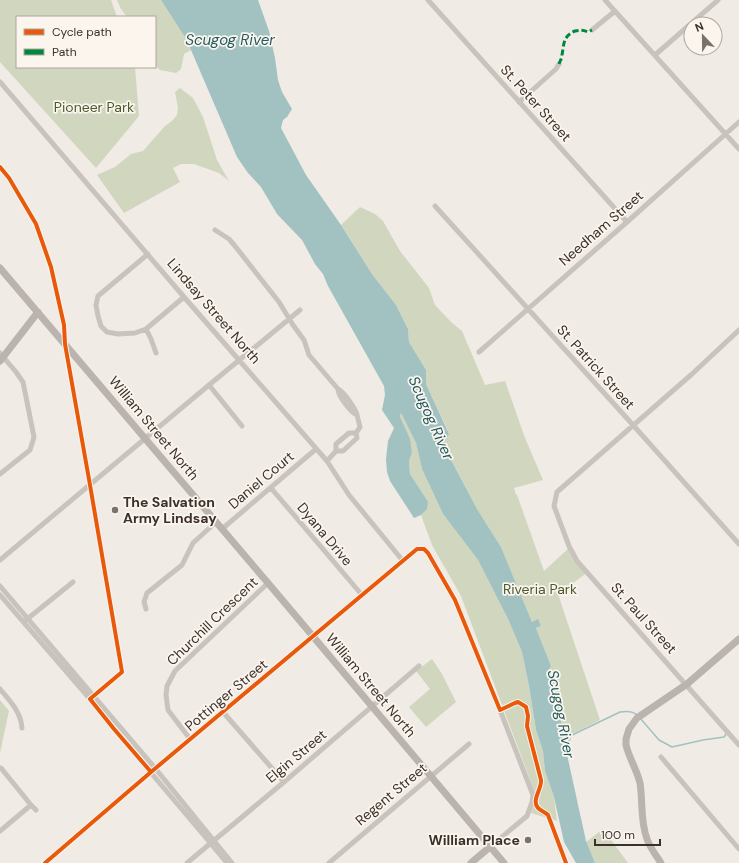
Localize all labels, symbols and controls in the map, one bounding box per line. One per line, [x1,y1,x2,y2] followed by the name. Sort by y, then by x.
[16,16,156,68] legend
[683,16,723,56] north arrow
[693,19,706,35] text: N
[52,24,112,40] text: Cycle path
[185,30,275,50] water label: Scugog River
[52,44,77,60] text: Path
[497,61,575,145] street label: St. Peter Street
[54,98,134,116] park label: Pioneer Park
[555,186,647,270] street label: Needham Street
[163,255,265,367] street label: Lindsay Street North
[553,321,639,413] street label: St. Patrick Street
[105,372,203,484] street label: William Street North
[404,373,459,463] water label: Scugog River
[224,447,298,513] street label: Daniel Court
[123,493,217,527] place label: The Salvation Army Lindsay
[293,499,357,569] street label: Dyana Drive
[110,505,120,515] marker: The Salvation Army Lindsay
[163,573,261,669] street label: Churchill Crescent
[607,579,681,657] street label: St. Paul Street
[503,580,577,598] park label: Riveria Park
[322,629,420,741] street label: William Street North
[181,655,271,735] street label: Pottinger Street
[543,668,579,760] water label: Scugog River
[262,725,330,787] street label: Elgin Street
[351,759,431,829] street label: Regent Street
[595,821,660,847] scale bar
[601,827,635,843] text: 100 m
[428,831,520,849] place label: William Place
[523,835,533,845] marker: William Place

